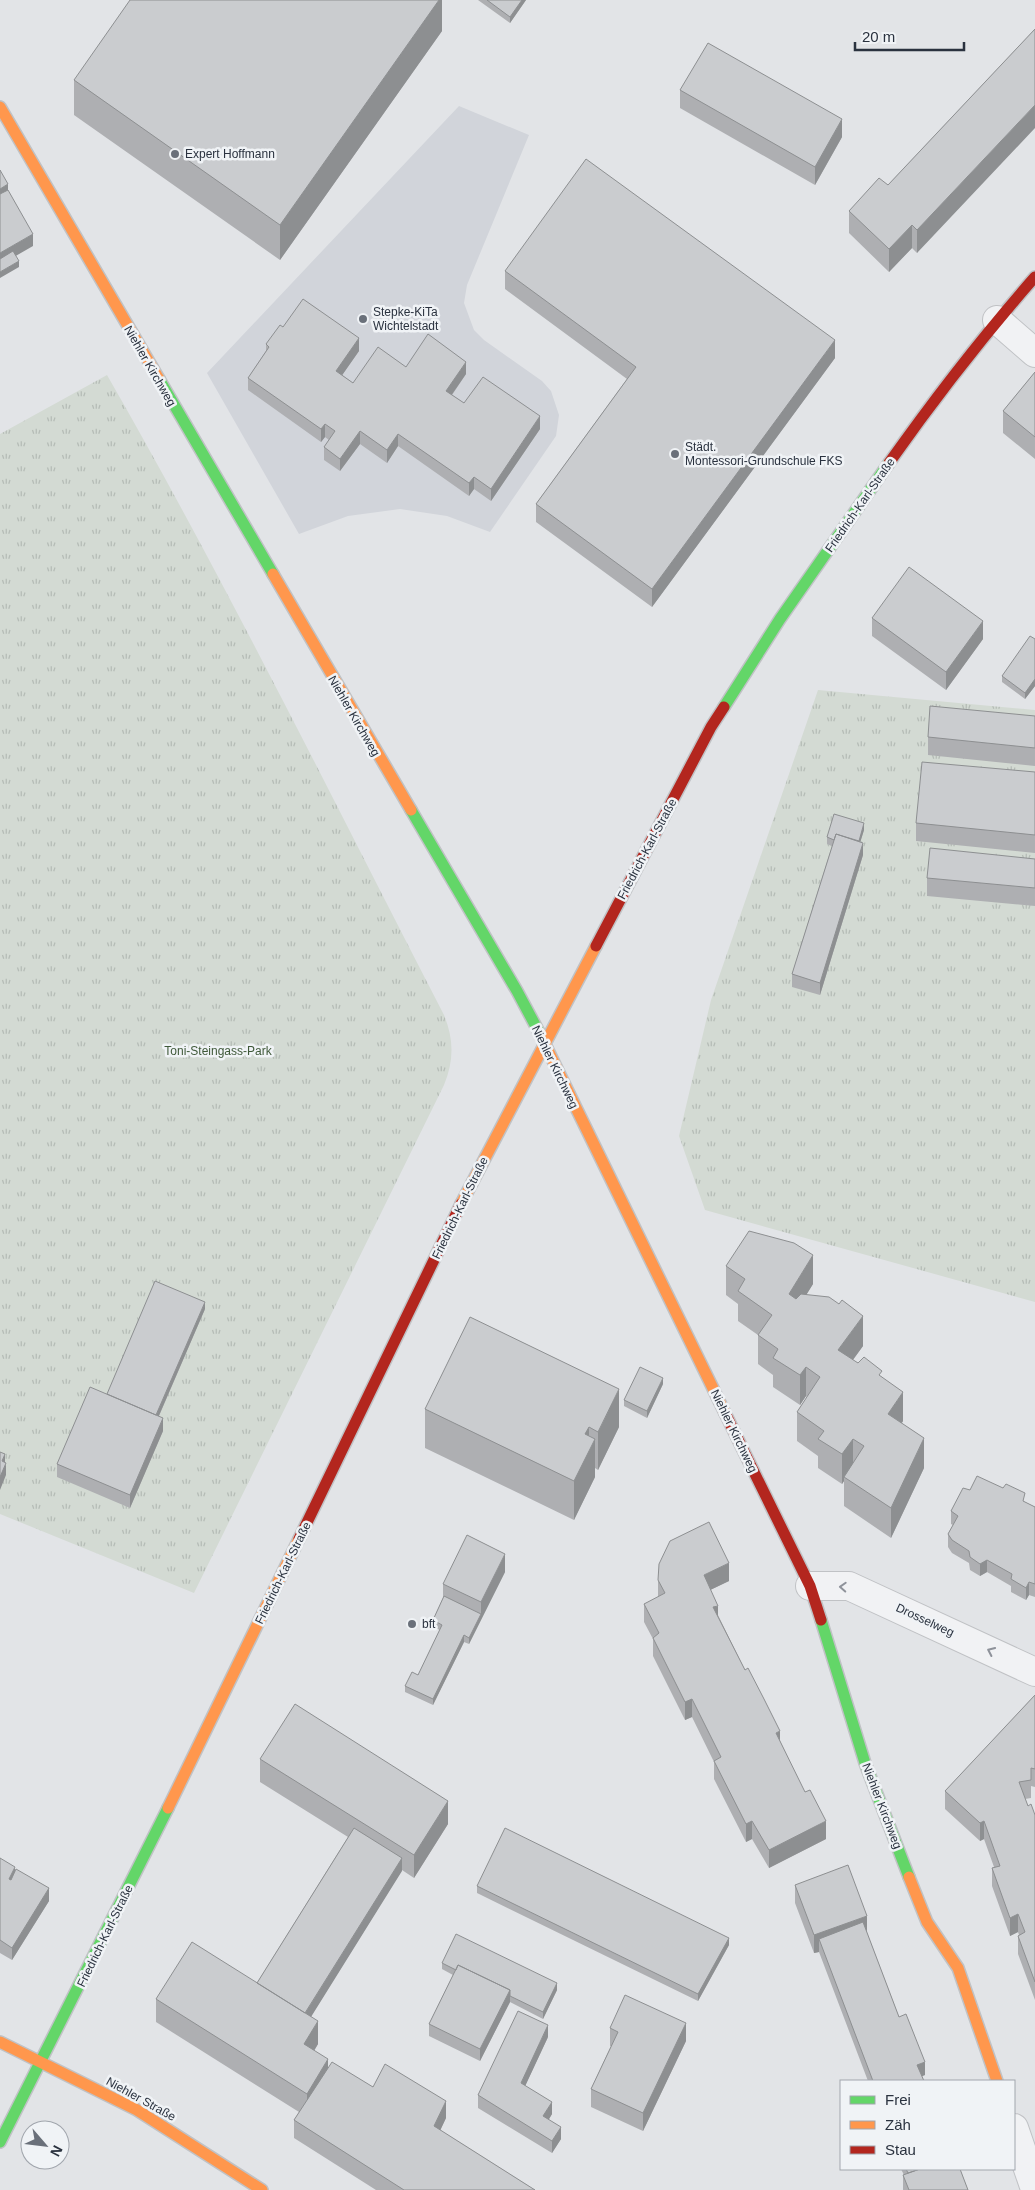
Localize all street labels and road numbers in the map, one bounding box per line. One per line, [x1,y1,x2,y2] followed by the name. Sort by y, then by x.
[121,323,179,409] street label: Niehler Kirchweg
[822,455,898,555] street label: Friedrich-Karl-Straße
[325,673,383,759] street label: Niehler Kirchweg
[615,796,680,902] street label: Friedrich-Karl-Straße
[529,1023,581,1111] street label: Niehler Kirchweg
[429,1154,491,1261] street label: Friedrich-Karl-Straße
[708,1387,760,1475] street label: Niehler Kirchweg
[252,1519,314,1626] street label: Friedrich-Karl-Straße
[894,1600,956,1640] street label: Drosselweg
[859,1761,905,1851] street label: Niehler Kirchweg
[74,1882,136,1989] street label: Friedrich-Karl-Straße
[104,2074,179,2124] street label: Niehler Straße

